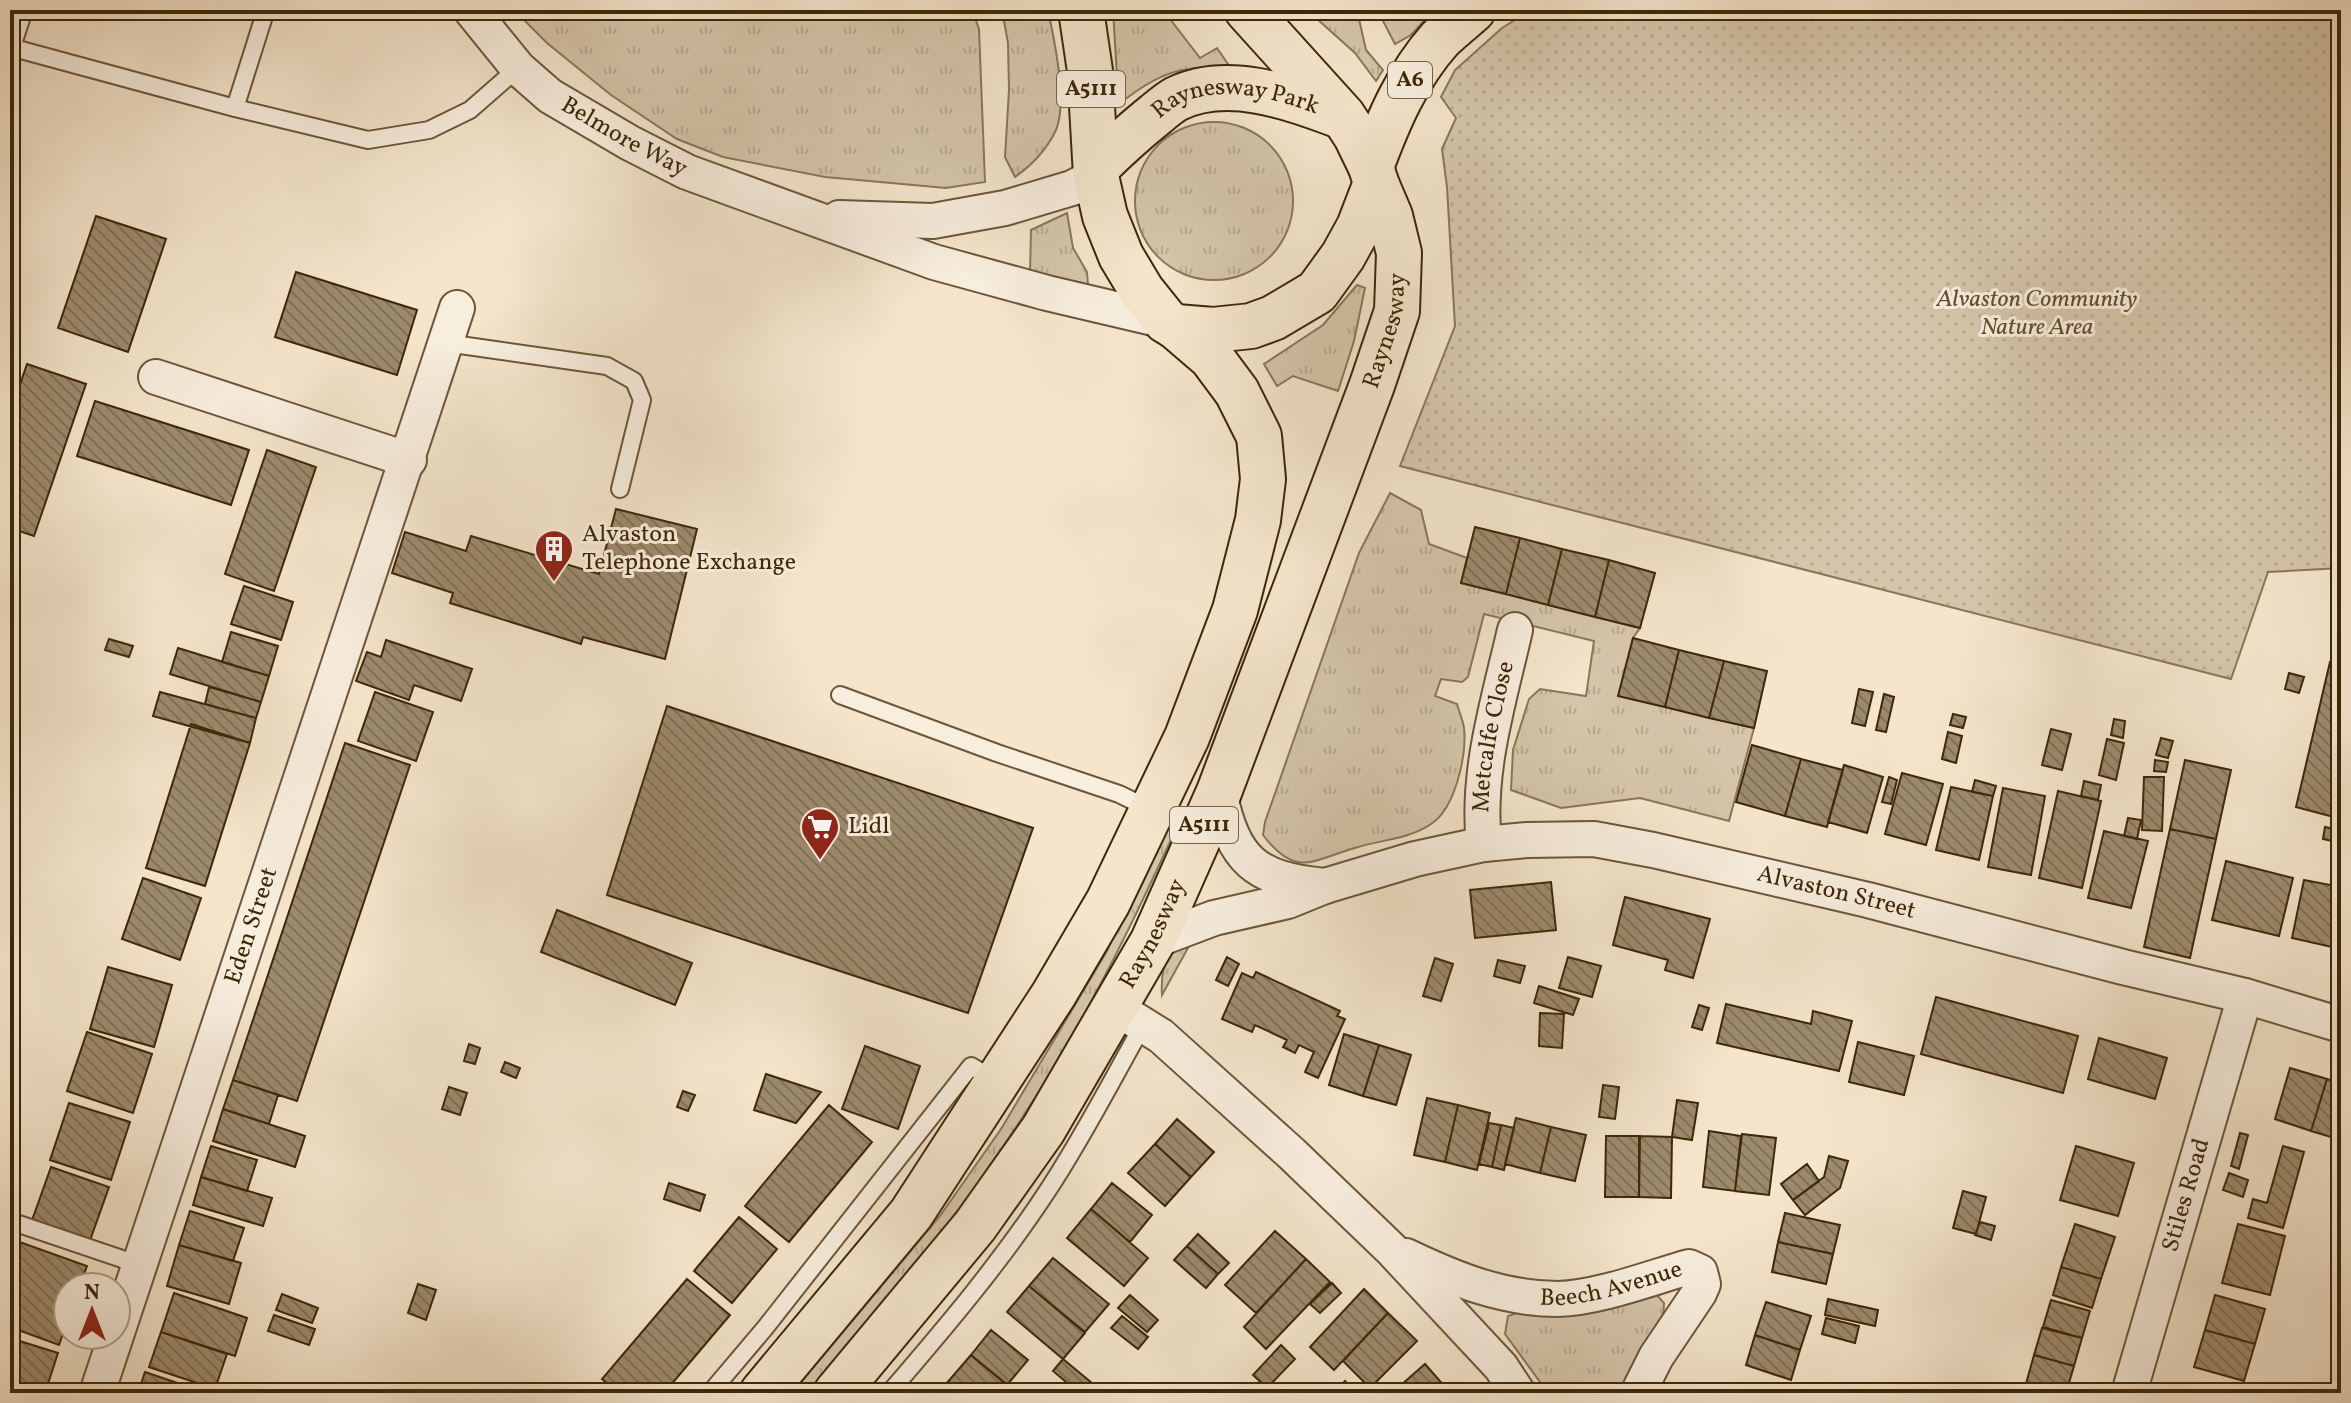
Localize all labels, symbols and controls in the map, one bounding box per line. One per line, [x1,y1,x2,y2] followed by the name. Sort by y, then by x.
[1388,62,1432,98] road number: A6
[1057,71,1125,107] road number: A5111
[1144,71,1324,128] street label: Raynesway Park
[554,89,693,186] street label: Belmore Way
[1355,272,1415,393] street label: Raynesway
[1936,283,2138,345] park label: Alvaston Community Nature Area
[582,518,796,580] place label: Alvaston Telephone Exchange
[533,528,575,583] building icon: Alvaston Telephone Exchange
[1465,658,1524,813] street label: Metcalfe Close
[799,806,841,861] supermarket icon: Lidl
[1170,807,1238,843] road number: A5111
[848,810,889,844] place label: Lidl
[1753,858,1919,929] street label: Alvaston Street
[217,863,287,989] street label: Eden Street
[1112,874,1195,995] street label: Raynesway
[2154,1134,2219,1256] street label: Stiles Road
[1539,1253,1687,1316] street label: Beech Avenue
[52,1271,132,1351] north arrow
[84,1278,100,1309] text: N

